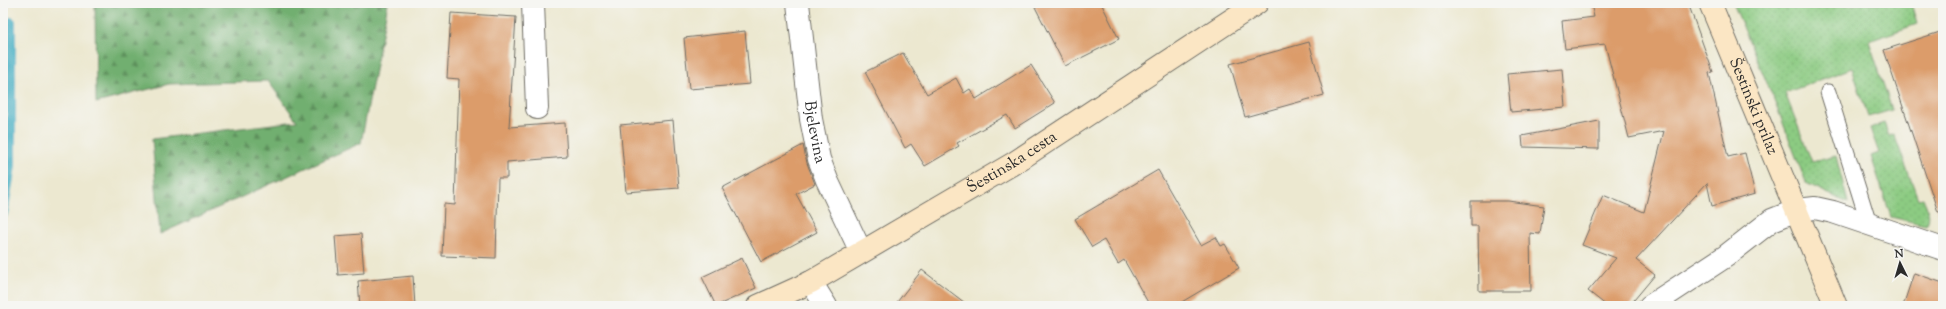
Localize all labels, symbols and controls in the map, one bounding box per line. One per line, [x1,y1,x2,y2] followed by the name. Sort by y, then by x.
[1723,54,1783,158] street label: Šestinski prilaz
[798,99,831,168] street label: Bjelevina
[963,126,1062,200] street label: Šestinska cesta
[1880,243,1920,283] north arrow
[1893,246,1905,262] text: N

